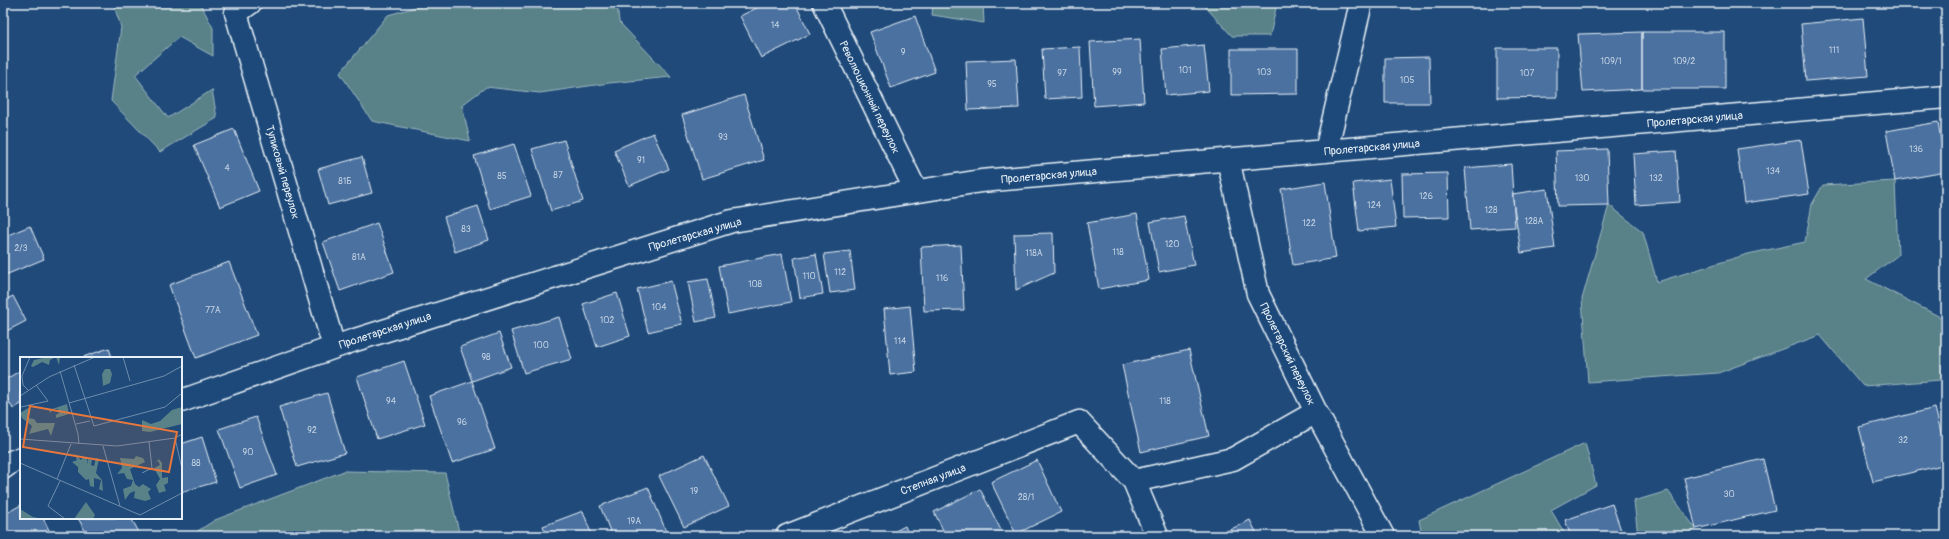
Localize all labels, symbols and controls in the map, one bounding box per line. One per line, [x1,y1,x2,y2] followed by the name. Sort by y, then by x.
[771,20,780,31] house number: 14
[837,39,903,156] street label: Революционный переулок
[1829,45,1839,56] house number: 111
[901,47,906,58] house number: 9
[1600,56,1622,67] house number: 109/1
[1673,56,1695,67] house number: 109/2
[1178,65,1192,76] house number: 101
[1112,67,1122,78] house number: 99
[1257,67,1271,78] house number: 103
[1057,68,1067,79] house number: 97
[1520,68,1534,79] house number: 107
[1400,75,1414,86] house number: 105
[987,79,997,90] house number: 95
[1647,109,1743,130] street label: Пролетарская улица
[263,124,302,221] street label: Тупиковый переулок
[718,132,728,143] house number: 93
[1324,137,1420,158] street label: Пролетарская улица
[1909,144,1923,155] house number: 136
[637,155,645,166] house number: 91
[224,163,230,174] house number: 4
[1001,165,1097,186] street label: Пролетарская улица
[1766,166,1781,177] house number: 134
[553,170,563,181] house number: 87
[497,171,507,182] house number: 85
[1575,173,1589,184] house number: 130
[1649,173,1663,184] house number: 132
[338,176,352,187] house number: 81Б
[1419,191,1433,202] house number: 126
[1367,200,1382,211] house number: 124
[1484,205,1498,216] house number: 128
[647,215,743,254] street label: Пролетарская улица
[1525,216,1544,227] house number: 128А
[1302,218,1316,229] house number: 122
[461,224,471,235] house number: 83
[1165,239,1179,250] house number: 120
[14,243,28,254] house number: 2/3
[1112,247,1124,258] house number: 118
[1025,248,1043,259] house number: 118А
[352,252,366,263] house number: 81А
[834,267,846,278] house number: 112
[802,271,816,282] house number: 110
[936,273,948,284] house number: 116
[748,279,763,290] house number: 108
[1257,301,1318,408] street label: Пролетарский переулок
[652,302,667,313] house number: 104
[205,305,221,316] house number: 77А
[337,309,433,351] street label: Пролетарская улица
[600,315,614,326] house number: 102
[894,336,907,347] house number: 114
[533,340,549,351] house number: 100
[481,352,491,363] house number: 98
[20,357,182,519] inset map
[386,396,397,407] house number: 94
[1159,396,1171,407] house number: 118
[457,417,467,428] house number: 96
[307,425,317,436] house number: 92
[1898,435,1908,446] house number: 32
[243,447,253,458] house number: 90
[191,458,201,469] house number: 88
[899,461,968,498] street label: Степная улица
[690,486,698,497] house number: 19
[1723,489,1735,500] house number: 30
[1018,492,1034,503] house number: 28/1
[627,516,641,527] house number: 19А

